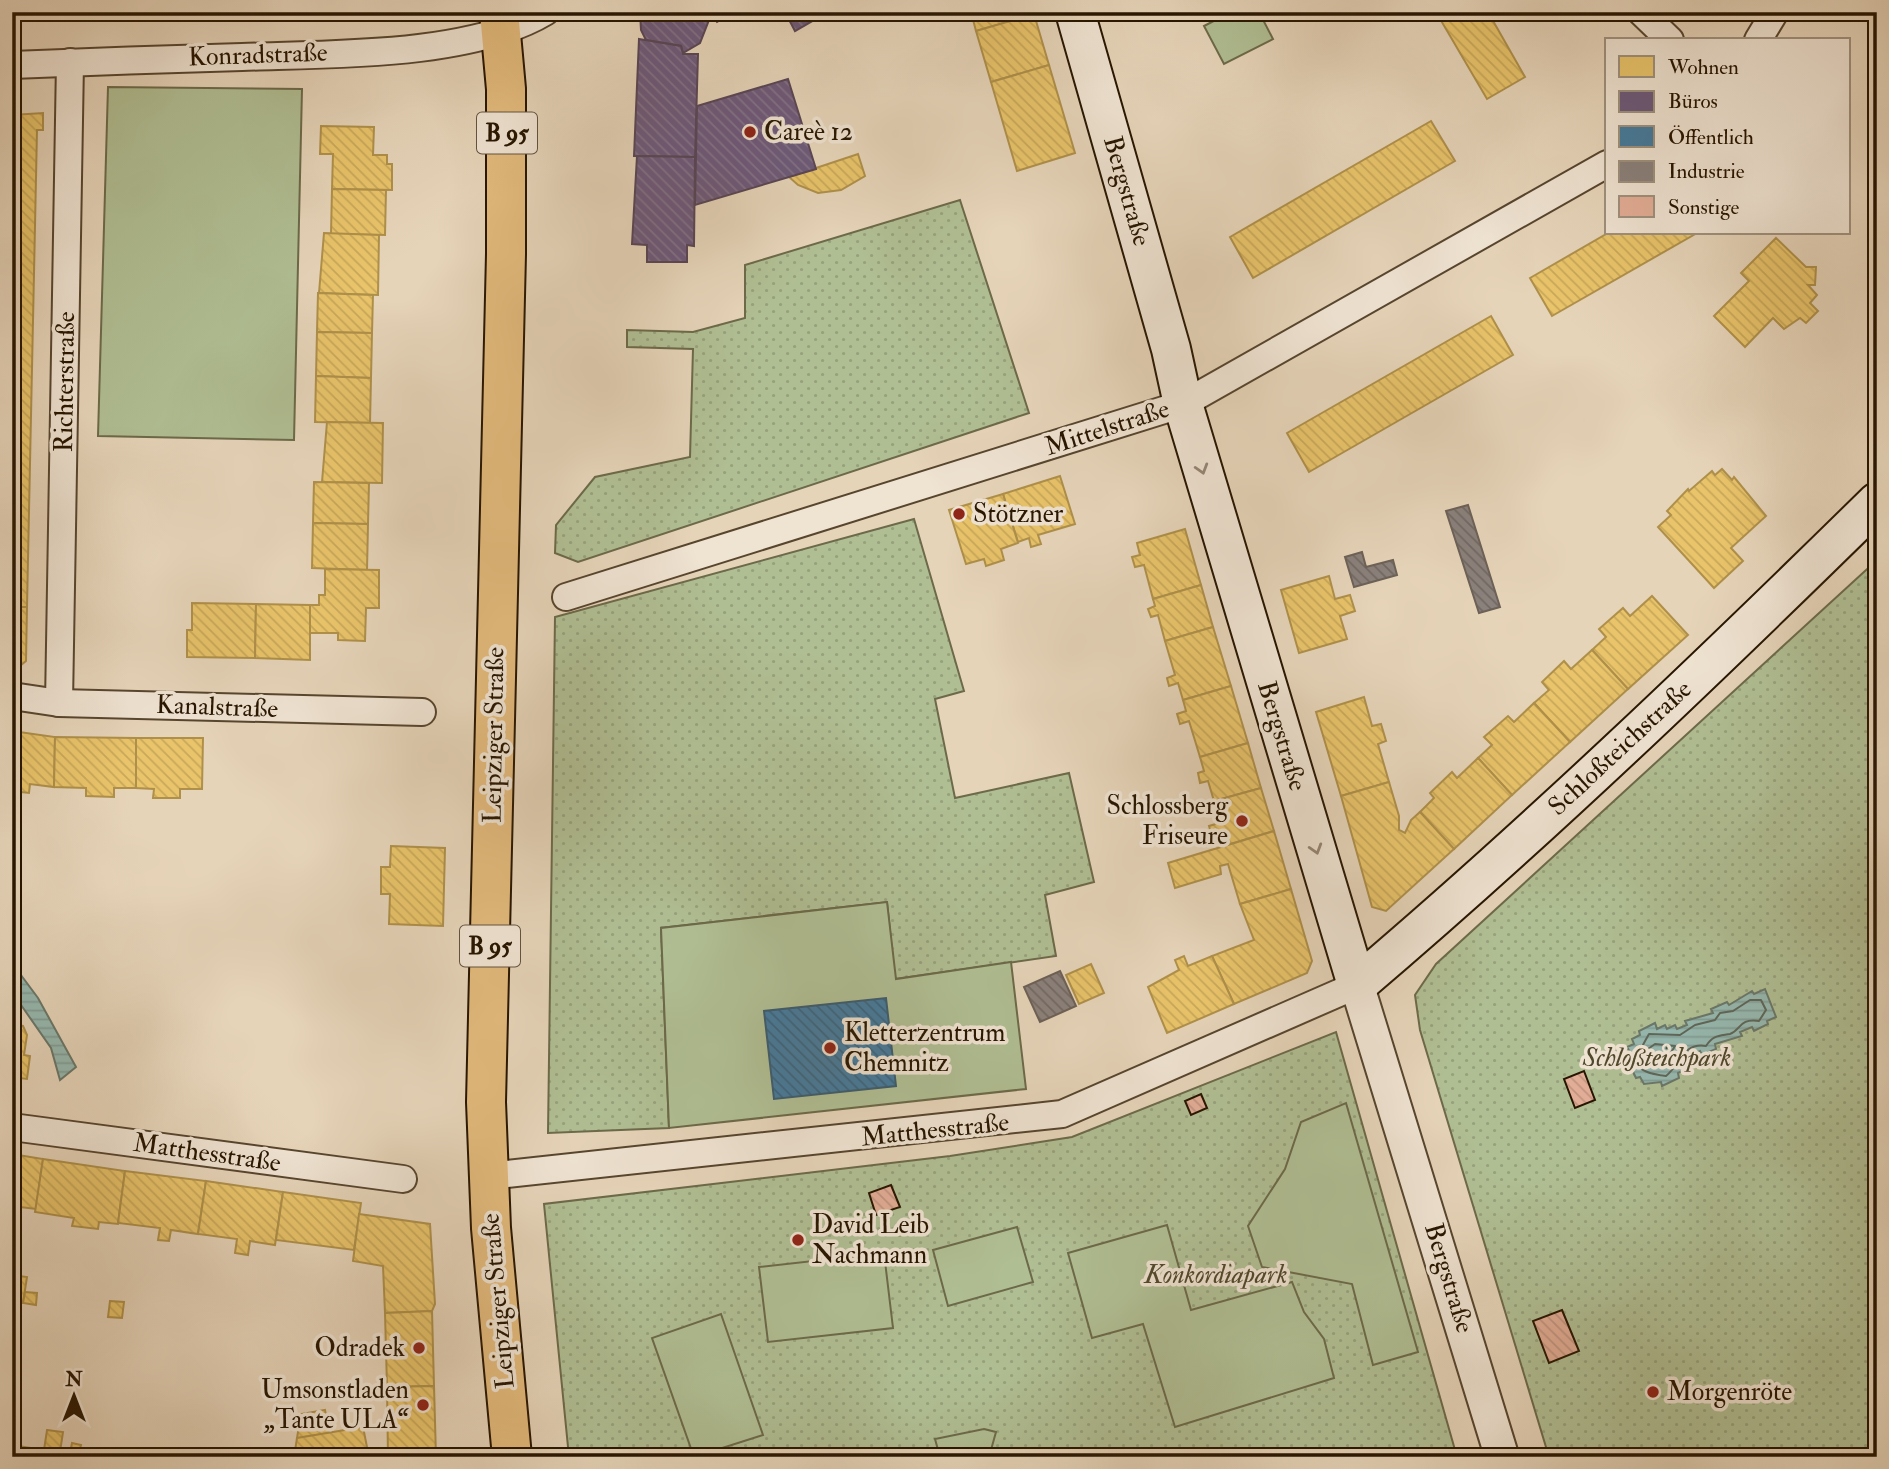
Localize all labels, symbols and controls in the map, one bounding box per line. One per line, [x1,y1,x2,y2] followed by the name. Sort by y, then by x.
[188,37,328,73] street label: Konradstraße
[1605,38,1850,234] legend
[1667,54,1739,81] text: Wohnen
[1668,88,1718,115] text: Büros
[477,113,537,154] road number: B 95
[764,116,853,148] place label: Careè 12
[742,124,758,140] marker: Careè 12
[1668,124,1754,151] text: Öffentlich
[1096,132,1158,250] street label: Bergstraße
[1668,158,1745,185] text: Industrie
[1668,194,1740,221] text: Sonstige
[48,311,82,453] street label: Richterstraße
[1041,393,1173,463] street label: Mittelstraße
[1194,463,1209,475] one-way arrow
[973,498,1064,530] place label: Stötzner
[951,506,967,522] marker: Stötzner
[476,647,513,823] street label: Leipziger Straße
[1542,673,1698,823] street label: Schloßteichstraße
[1250,677,1314,795] street label: Bergstraße
[155,689,279,725] street label: Kanalstraße
[1107,790,1229,852] place label: Schlossberg Friseure
[1234,813,1250,829] marker: Schlossberg Friseure
[1307,843,1322,855] one-way arrow
[460,926,520,966] road number: B 95
[844,1017,1005,1079] place label: Kletterzentrum Chemnitz
[822,1040,838,1056] marker: Kletterzentrum Chemnitz
[1582,1042,1731,1074] park label: Schloßteichpark
[859,1106,1011,1154] street label: Matthesstraße
[131,1127,283,1179] street label: Matthesstraße
[812,1209,929,1271] place label: David Leib Nachmann
[474,1212,523,1390] street label: Leipziger Straße
[1417,1219,1481,1337] street label: Bergstraße
[790,1232,806,1248] marker: David Leib Nachmann
[1143,1259,1287,1291] park label: Konkordiapark
[315,1332,406,1364] place label: Odradek
[411,1340,427,1356] marker: Odradek
[38,1360,108,1430] north arrow
[64,1368,83,1392] text: N
[261,1374,409,1436] place label: Umsonstladen „Tante ULA“
[1667,1376,1792,1408] place label: Morgenröte
[1645,1384,1661,1400] marker: Morgenröte
[415,1397,431,1413] marker: Umsonstladen „Tante ULA“

